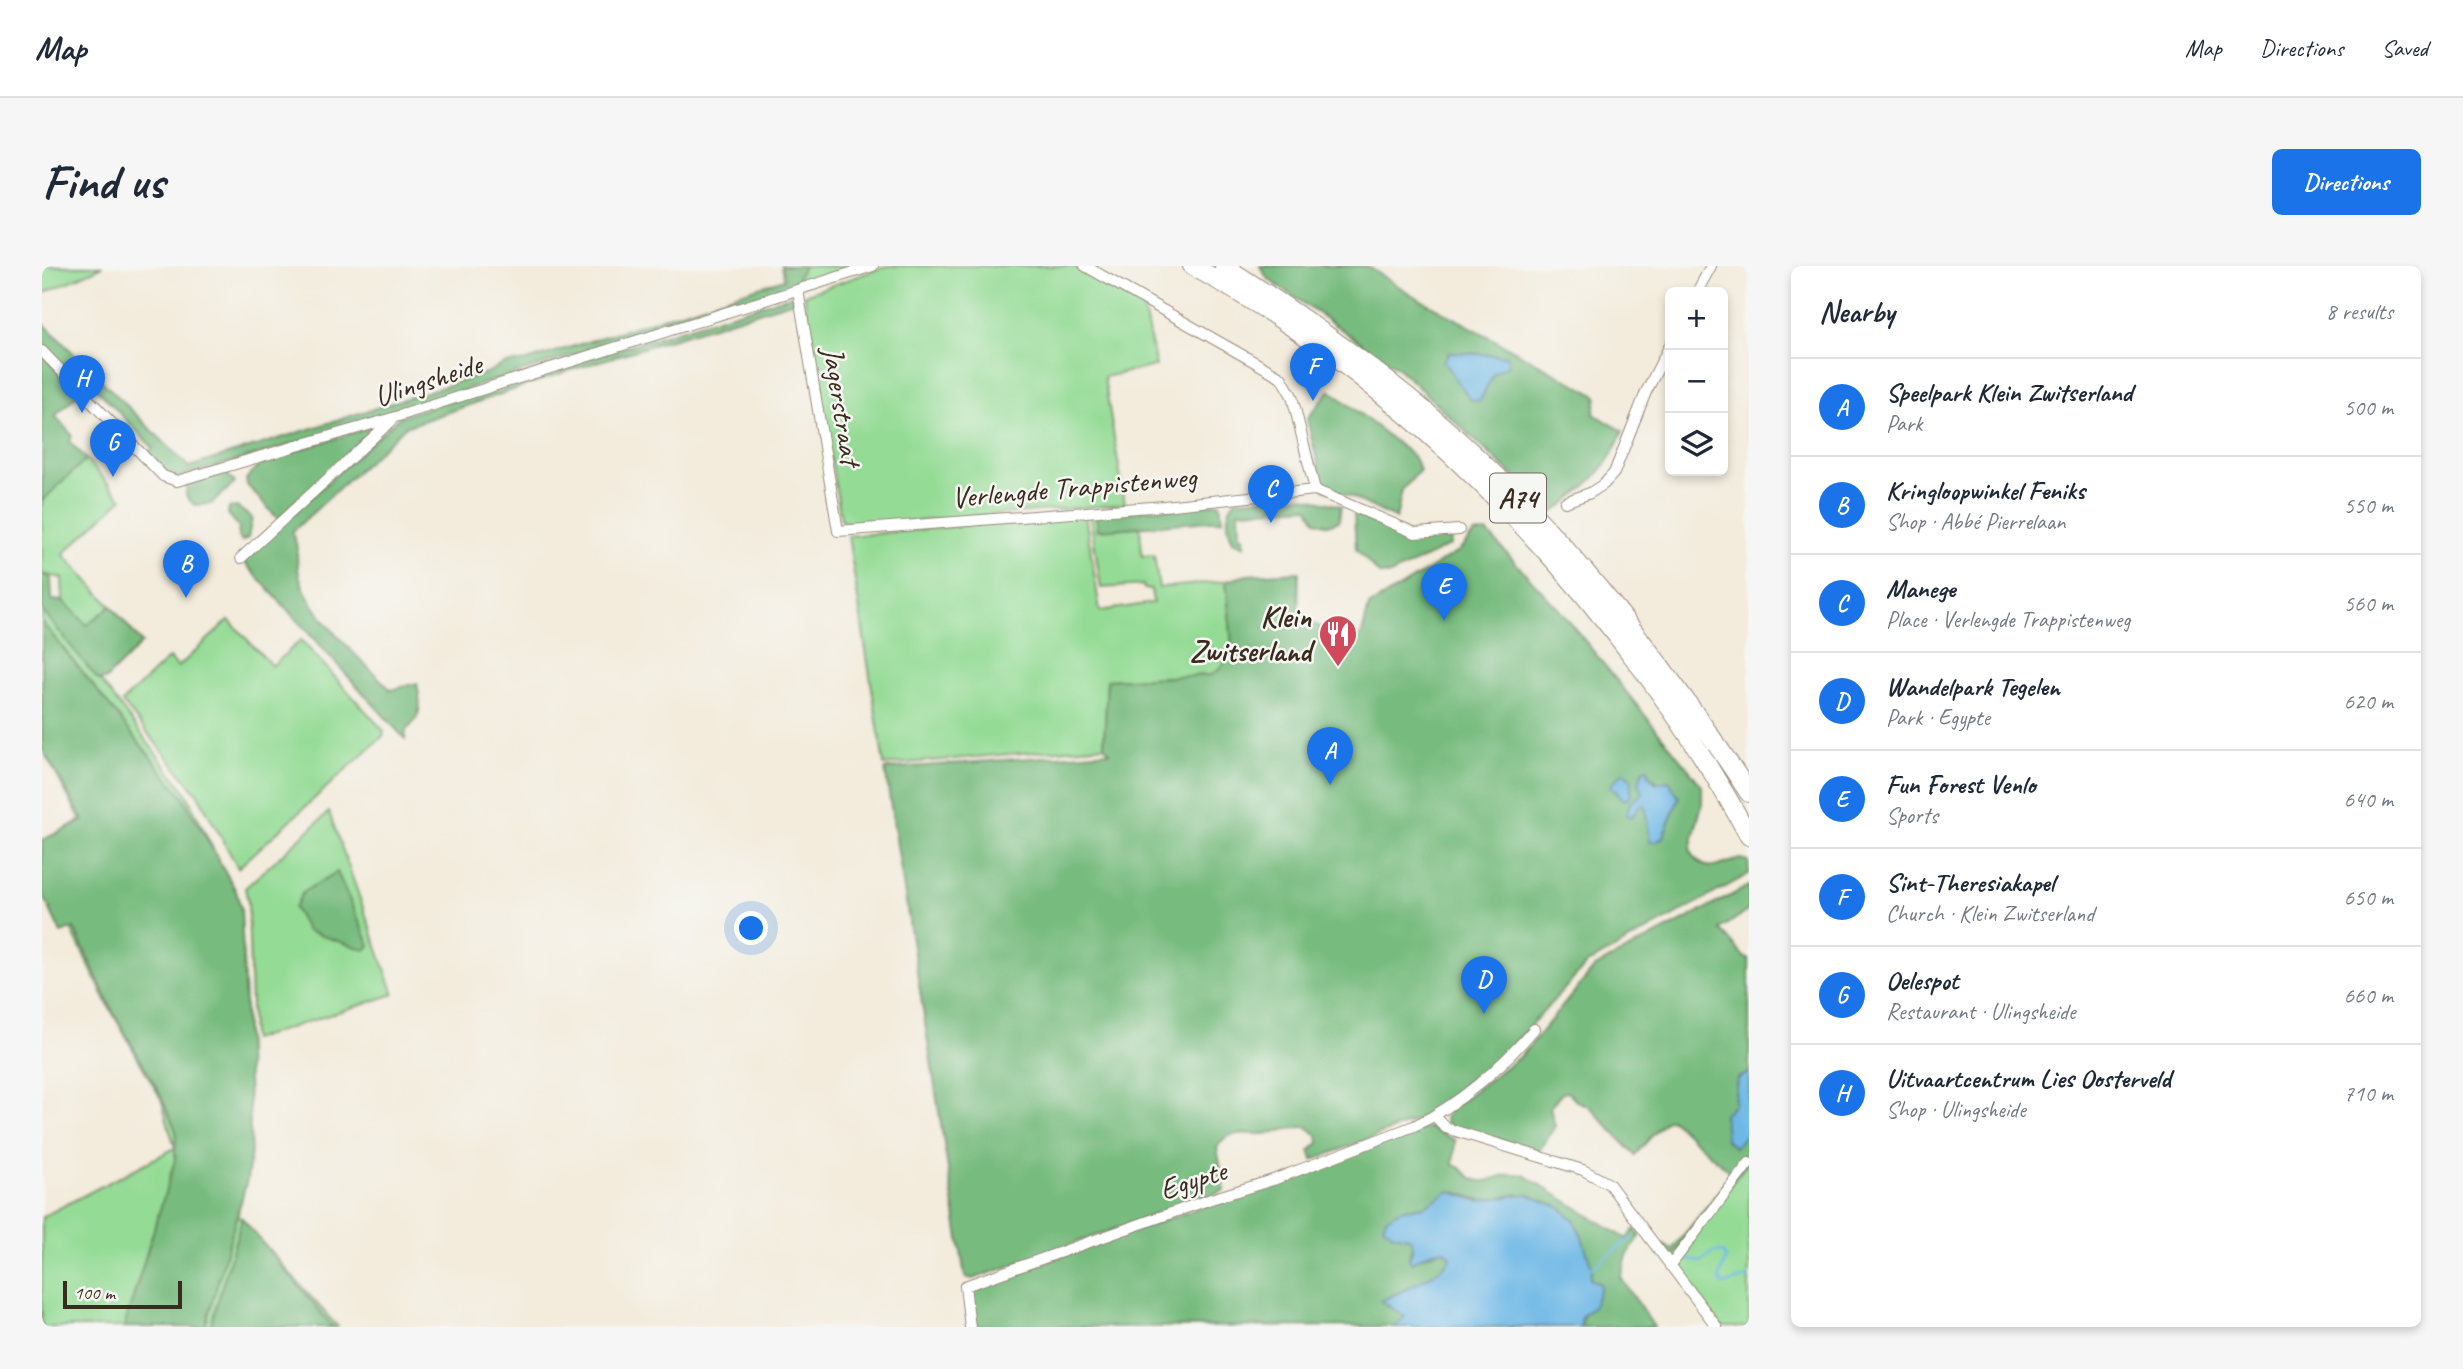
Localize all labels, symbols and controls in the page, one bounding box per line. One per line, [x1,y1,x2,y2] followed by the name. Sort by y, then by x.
[35,27,86,69] text: Map
[2185,33,2222,63] text: Map
[2260,33,2343,63] text: Directions
[2381,33,2428,63] text: Saved
[2272,149,2421,215] button: Directions
[42,151,164,213] text: Find us
[1665,287,1728,476] map controls
[1665,287,1728,350] button: +
[1819,293,1895,331] text: Nearby
[2326,297,2393,326] text: 8 results
[814,342,871,472] street label: Jagerstraat
[1290,343,1336,401] pin: F
[369,344,489,415] street label: Ulingsheide
[1665,350,1728,413] button: −
[59,355,105,413] pin: H
[1886,376,2132,409] text: Speelpark Klein Zwitserland
[1836,393,1848,422] text: A
[2344,393,2393,422] text: 500 m
[1886,409,1922,438] text: Park
[1665,413,1728,476] button: layers
[90,419,136,477] pin: G
[950,457,1199,517] street label: Verlengde Trappistenweg
[1248,465,1294,523] pin: C
[1490,474,1546,522] road number: A74
[1886,474,2085,507] text: Kringloopwinkel Feniks
[1836,491,1848,520] text: B
[2344,491,2393,520] text: 550 m
[1886,507,2065,536] text: Shop · Abbé Pierrelaan
[163,540,209,598] pin: B
[1421,563,1467,621] pin: E
[1886,572,1955,605] text: Manege
[1837,589,1847,618] text: C
[2344,589,2393,618] text: 560 m
[1190,598,1316,670] place label: Klein Zwitserland
[1886,605,2130,634] text: Place · Verlengde Trappistenweg
[1317,613,1359,668] restaurant icon: Klein Zwitserland
[1886,670,2060,703] text: Wandelpark Tegelen
[1835,687,1849,716] text: D
[2344,687,2393,716] text: 620 m
[1886,703,1990,732] text: Park · Egypte
[1307,727,1353,785] pin: A
[1886,768,2036,801] text: Fun Forest Venlo
[1836,785,1848,814] text: E
[2344,785,2393,814] text: 640 m
[1886,801,1938,830] text: Sports
[1886,866,2054,899] text: Sint-Theresiakapel
[1837,883,1847,912] text: F
[2344,883,2393,912] text: 650 m
[1886,899,2094,928] text: Church · Klein Zwitserland
[734,911,768,945] your location
[1461,956,1507,1014] pin: D
[1886,964,1958,997] text: Oelespot
[1836,981,1848,1010] text: G
[2344,981,2393,1010] text: 660 m
[1886,997,2076,1026] text: Restaurant · Ulingsheide
[1886,1062,2171,1095] text: Uitvaartcentrum Lies Oosterveld
[1835,1079,1849,1108] text: H
[2344,1079,2393,1108] text: 710 m
[1886,1095,2026,1124] text: Shop · Ulingsheide
[1155,1151,1233,1209] street label: Egypte
[63,1278,182,1310] scale bar
[74,1281,115,1305] text: 100 m

